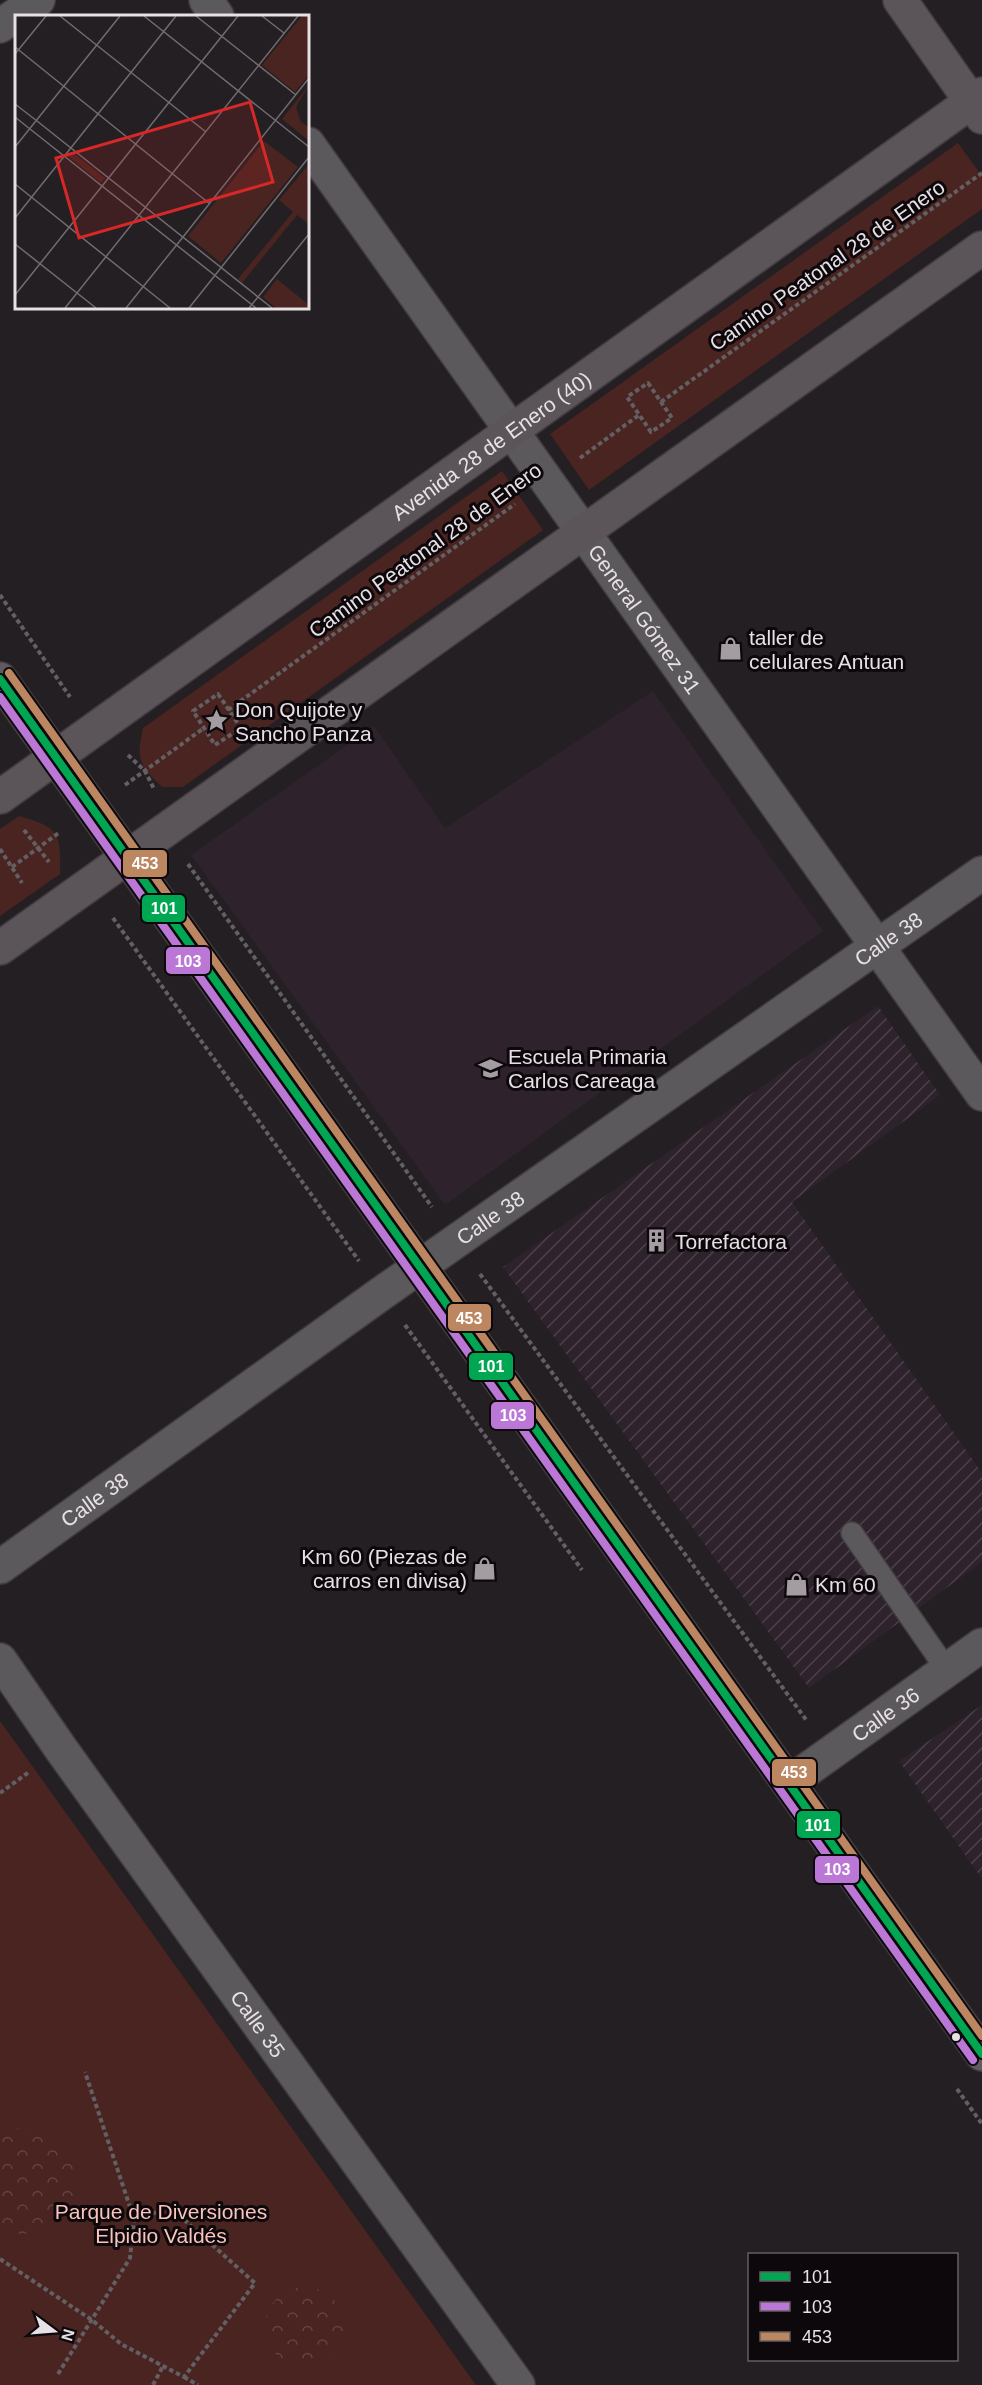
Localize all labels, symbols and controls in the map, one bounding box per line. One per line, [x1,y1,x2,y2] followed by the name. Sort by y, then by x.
[15,15,309,309] inset map
[705,175,949,355] street label: Camino Peatonal 28 de Enero
[387,366,595,524] street label: Avenida 28 de Enero (40)
[304,458,546,642] street label: Camino Peatonal 28 de Enero
[584,540,706,698] street label: General Gómez 31
[749,626,904,673] place label: taller de celulares Antuan
[718,636,744,662] shop icon: taller de celulares Antuan
[235,698,372,745] place label: Don Quijote y Sancho Panza
[204,708,230,734] place icon: Don Quijote y Sancho Panza
[122,849,168,878] line badge: 453
[132,855,158,872] text: 453
[141,894,186,923] line badge: 101
[151,900,177,917] text: 101
[850,907,926,970] street label: Calle 38
[165,946,211,975] line badge: 103
[175,953,201,970] text: 103
[508,1045,667,1092] place label: Escuela Primaria Carlos Careaga
[477,1055,503,1081] school or university icon: Escuela Primaria Carlos Careaga
[452,1186,528,1249] street label: Calle 38
[644,1228,670,1254] building icon: Torrefactora
[675,1230,787,1253] place label: Torrefactora
[447,1303,492,1332] line badge: 453
[456,1310,482,1327] text: 453
[468,1352,514,1381] line badge: 101
[478,1358,504,1375] text: 101
[490,1401,535,1430] line badge: 103
[500,1407,526,1424] text: 103
[56,1468,132,1531] street label: Calle 38
[301,1545,467,1592] place label: Km 60 (Piezas de carros en divisa)
[472,1555,498,1581] shop icon: Km 60 (Piezas de carros en divisa)
[784,1571,810,1597] shop icon: Km 60
[815,1573,876,1596] place label: Km 60
[847,1682,923,1746] street label: Calle 36
[771,1758,817,1787] line badge: 453
[781,1764,807,1781] text: 453
[796,1810,841,1839] line badge: 101
[805,1817,831,1834] text: 101
[814,1855,860,1884] line badge: 103
[824,1861,850,1878] text: 103
[226,1986,290,2062] street label: Calle 35
[950,2031,962,2043] unlabelled marker
[55,2200,267,2247] park label: Parque de Diversiones Elpidio Valdés
[748,2253,958,2361] legend
[802,2267,832,2287] text: 101
[802,2297,832,2317] text: 103
[24,2301,84,2361] north arrow
[58,2327,78,2343] text: N
[802,2327,832,2347] text: 453

